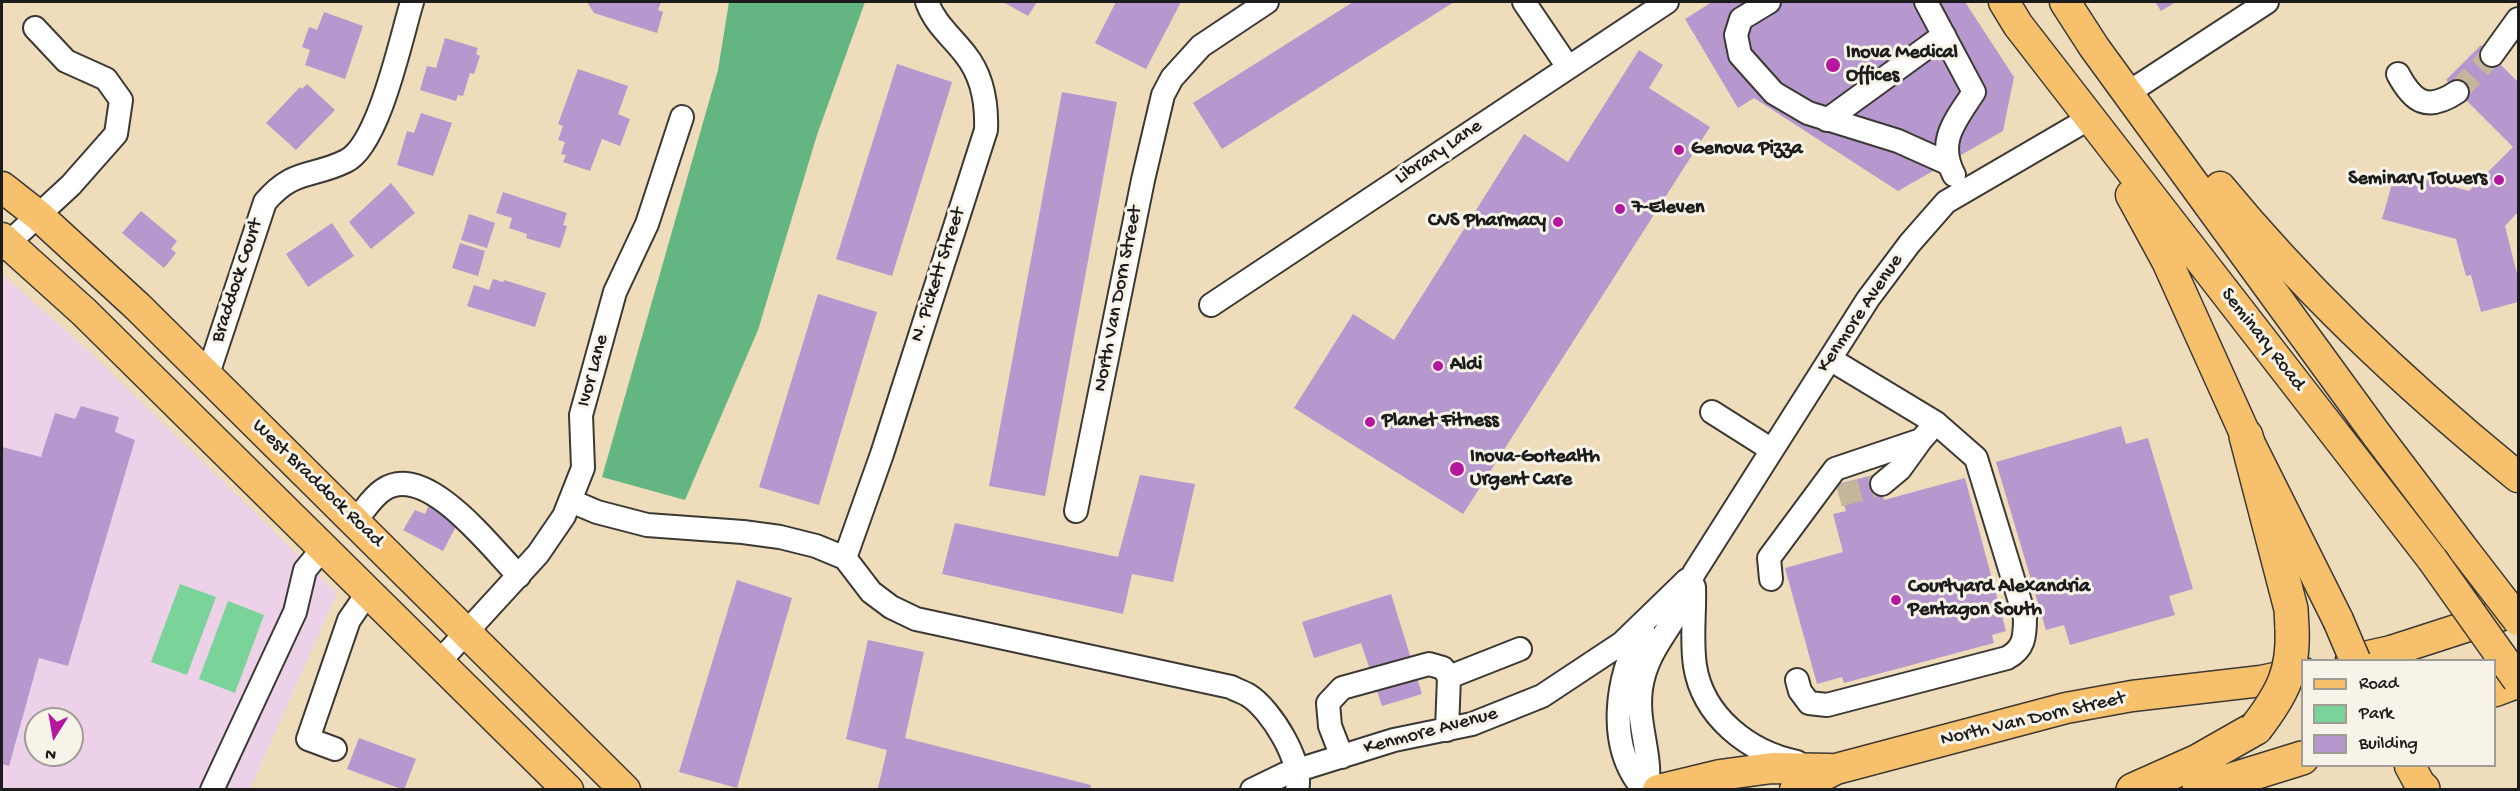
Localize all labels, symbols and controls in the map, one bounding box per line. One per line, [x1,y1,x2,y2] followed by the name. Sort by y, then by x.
[1846,42,1958,89] place label: Inova Medical Offices
[1824,56,1842,74] marker: Inova Medical Offices
[1391,115,1487,191] street label: Library Lane
[1691,138,1803,162] place label: Genova Pizza
[1672,143,1686,157] marker: Genova Pizza
[2348,168,2487,192] place label: Seminary Towers
[2492,173,2506,187] marker: Seminary Towers
[1632,197,1705,221] place label: 7-Eleven
[1613,202,1627,216] marker: 7-Eleven
[1089,204,1149,394] street label: North Van Dorn Street
[906,205,972,345] street label: N. Pickett Street
[1428,210,1546,234] place label: CVS Pharmacy
[1551,215,1565,229] marker: CVS Pharmacy
[207,216,269,346] street label: Braddock Court
[1813,250,1909,378] street label: Kenmore Avenue
[2214,284,2310,396] street label: Seminary Road
[573,332,615,410] street label: Ivor Lane
[1450,354,1482,378] place label: Aldi
[1431,359,1445,373] marker: Aldi
[1382,410,1499,434] place label: Planet Fitness
[246,415,388,553] street label: West Braddock Road
[1363,415,1377,429] marker: Planet Fitness
[1470,446,1600,493] place label: Inova-GoHealth Urgent Care
[1448,460,1466,478] marker: Inova-GoHealth Urgent Care
[1908,576,2090,623] place label: Courtyard Alexandria Pentagon South
[1889,593,1903,607] marker: Courtyard Alexandria Pentagon South
[2301,659,2496,767] legend
[2359,674,2398,695] text: Road
[1938,687,2128,753] street label: North Van Dorn Street
[1361,703,1501,761] street label: Kenmore Avenue
[2359,704,2393,725] text: Park
[24,707,84,767] north arrow
[2359,734,2418,755] text: Building
[44,743,58,764] text: N

